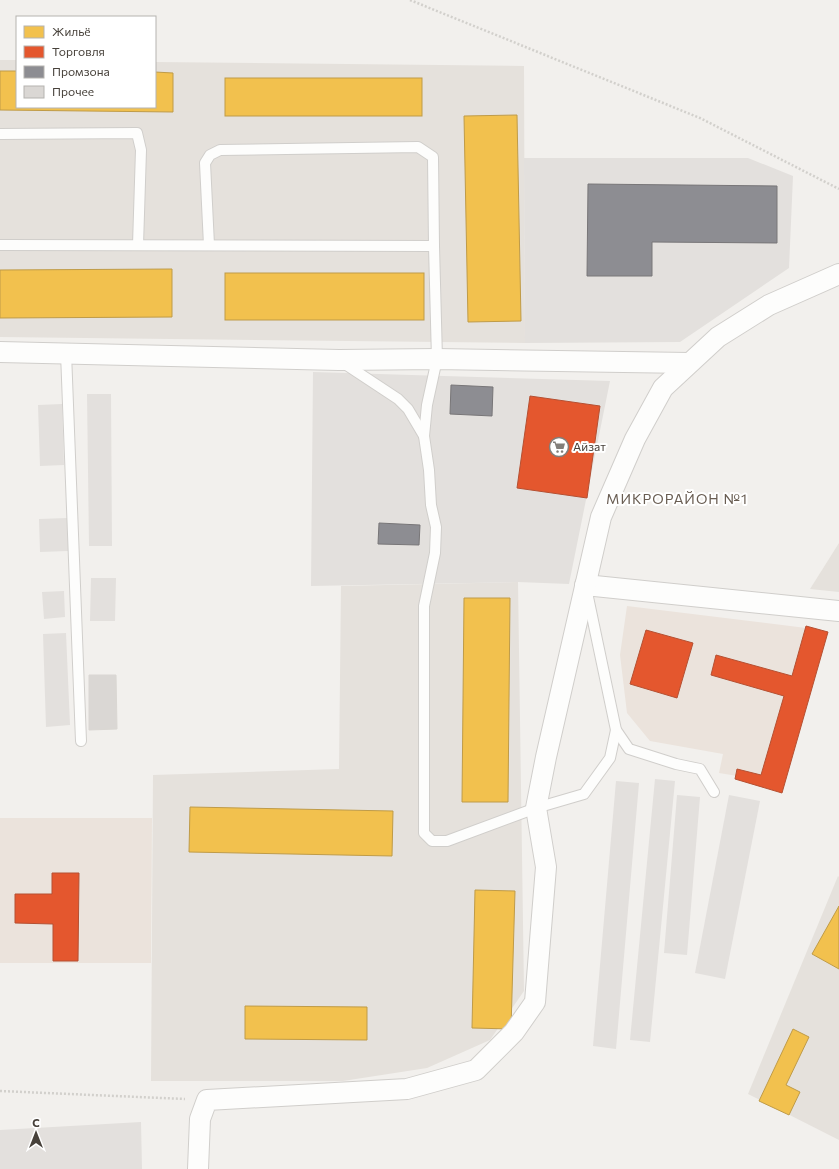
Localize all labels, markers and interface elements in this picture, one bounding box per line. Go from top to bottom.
legend [16,16,156,108]
text: Жильё [52,24,91,38]
text: Торговля [52,44,105,58]
text: Промзона [52,64,110,78]
text: Прочее [52,84,94,98]
supermarket icon: Айзат [548,436,570,458]
place label: Айзат [573,439,606,453]
district label: МИКРОРАЙОН №1 [606,490,748,507]
north arrow [16,1113,56,1153]
text: С [32,1116,40,1129]

